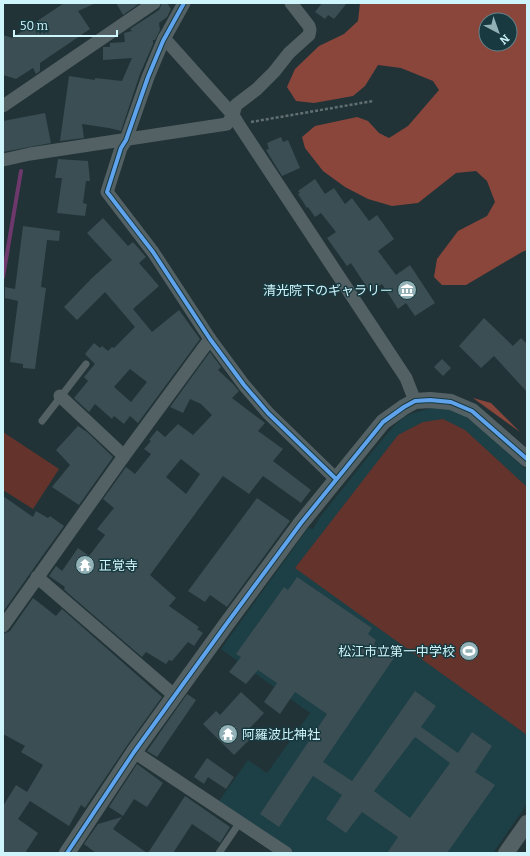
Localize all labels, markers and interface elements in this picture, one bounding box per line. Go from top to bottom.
scale bar [14,12,117,38]
north arrow [478,12,518,52]
text: 50 m [20,19,49,33]
text: N [496,31,512,47]
museum icon: 清光院下のギャラリー [396,279,418,301]
place label: 清光院下のギャラリー [263,283,393,298]
temple icon: 正覚寺 [74,554,96,576]
place label: 正覚寺 [99,558,138,573]
sports icon: 松江市立第一中学校 [458,640,480,662]
place label: 松江市立第一中学校 [338,644,455,659]
temple icon: 阿羅波比神社 [217,723,239,745]
place label: 阿羅波比神社 [242,727,320,742]

